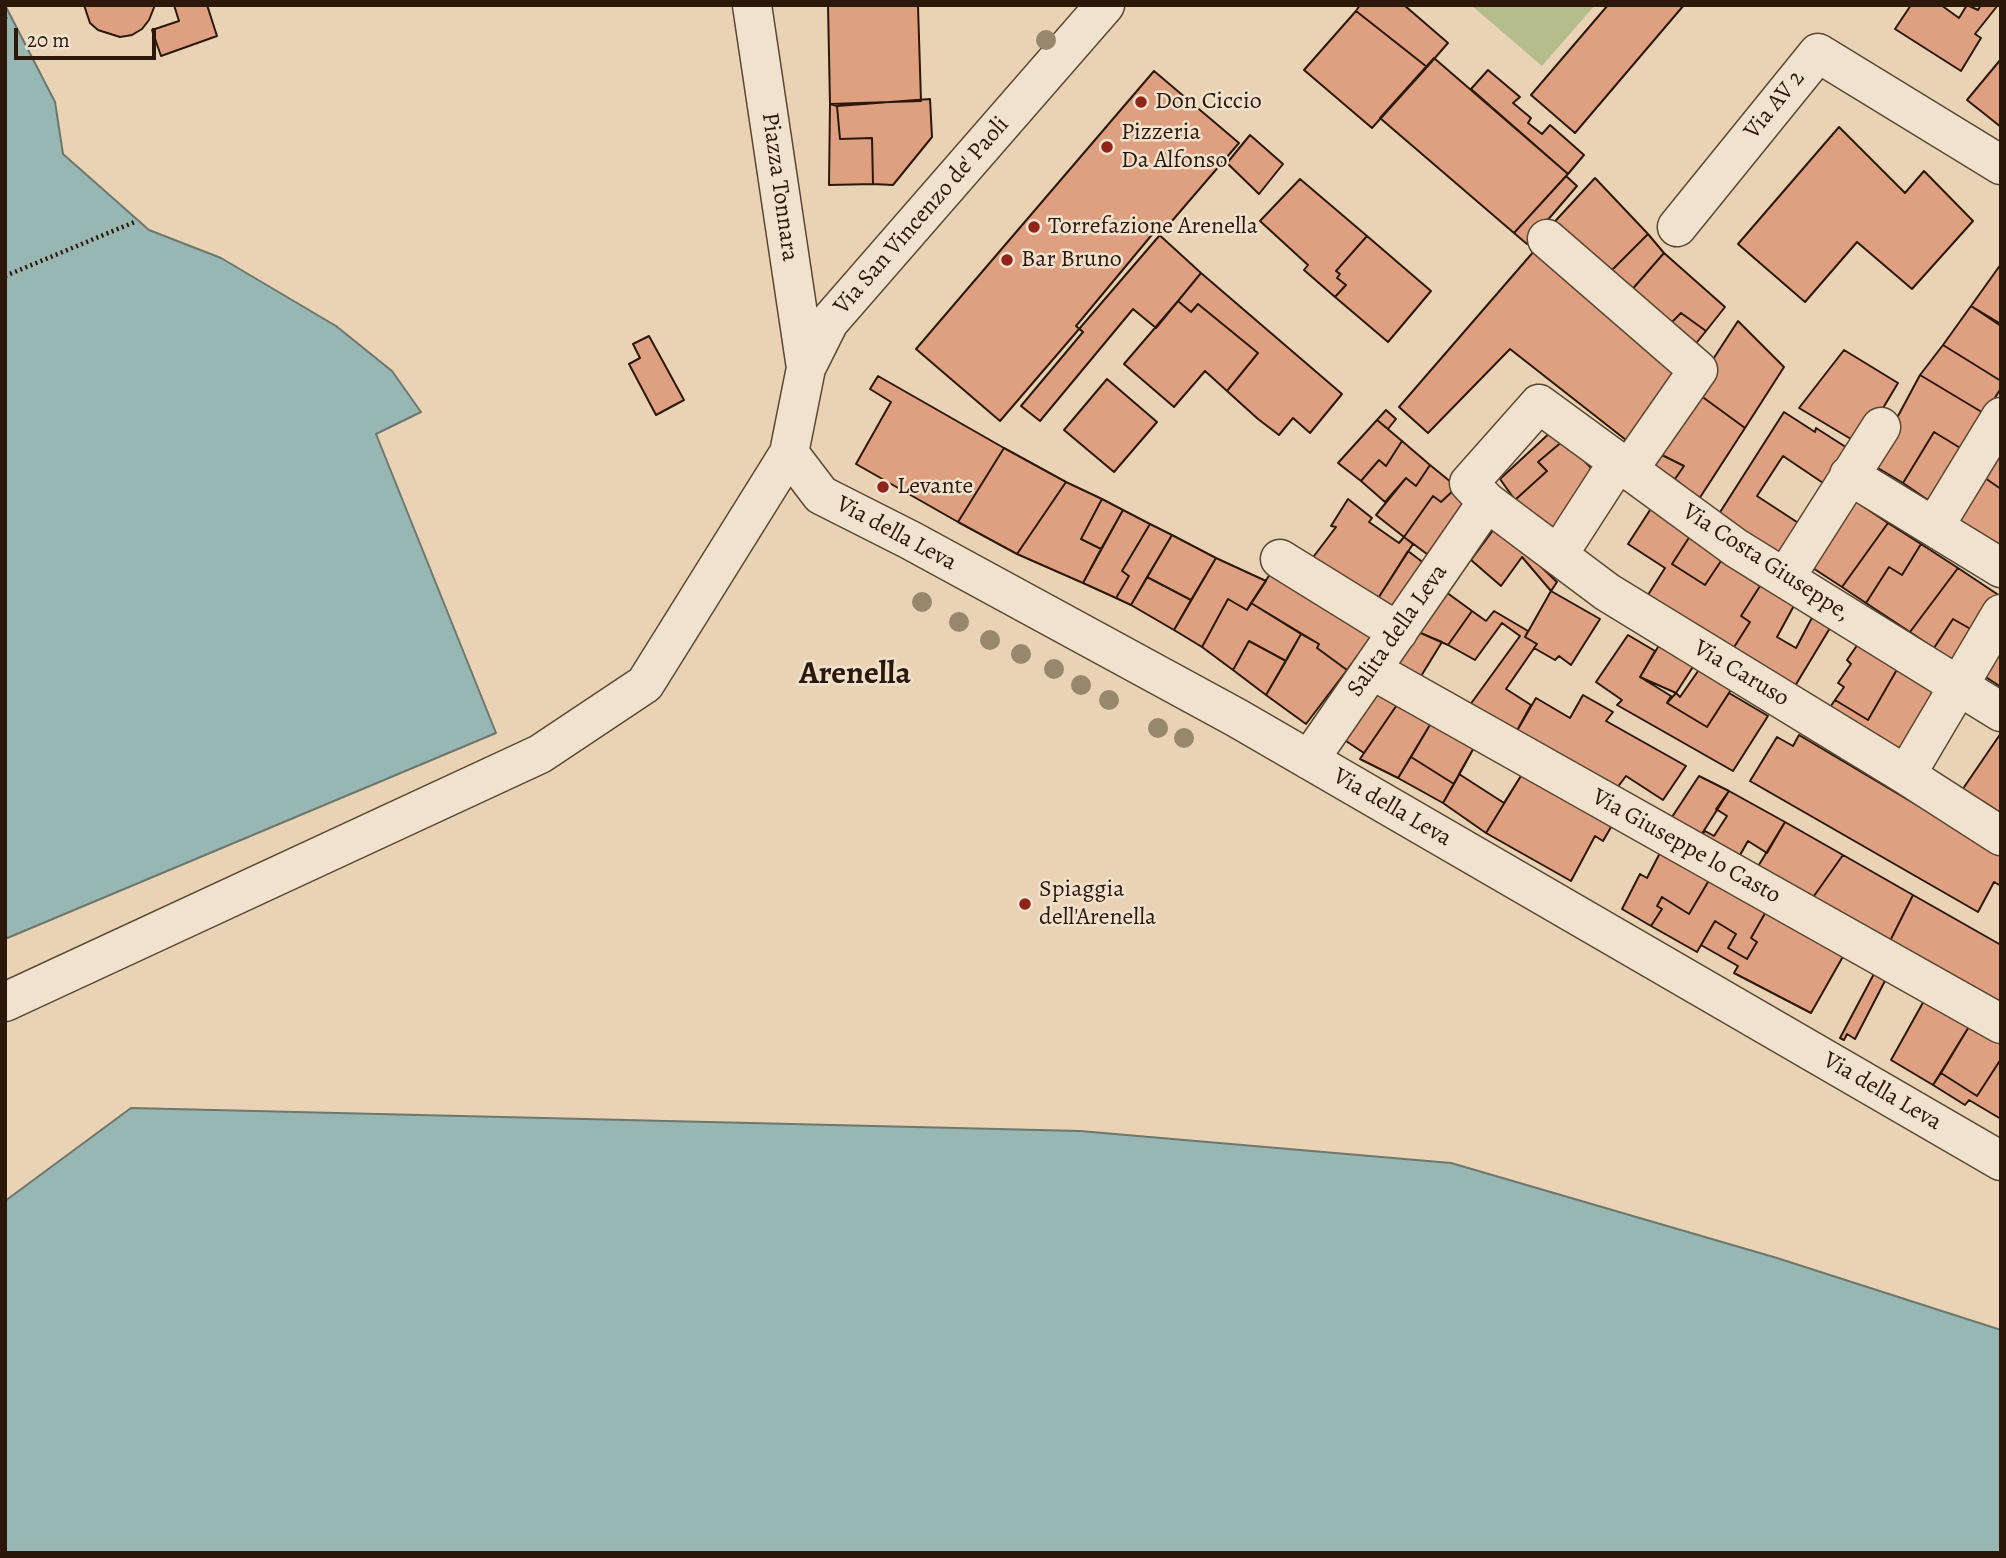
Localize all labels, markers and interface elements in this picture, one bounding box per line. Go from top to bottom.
scale bar [18,14,159,58]
text: 20 m [27,26,70,54]
street label: Via AV 2 [1739,65,1811,145]
place label: Don Ciccio [1155,88,1262,116]
marker: Don Ciccio [1133,94,1149,110]
street label: Piazza Tonnara [754,111,804,263]
street label: Via San Vincenzo de' Paoli [828,111,1016,321]
place label: Pizzeria Da Alfonso [1121,119,1227,175]
marker: Pizzeria Da Alfonso [1099,139,1115,155]
place label: Torrefazione Arenella [1048,213,1258,241]
marker: Torrefazione Arenella [1026,219,1042,235]
place label: Bar Bruno [1021,246,1122,274]
marker: Bar Bruno [999,252,1015,268]
place label: Levante [897,473,973,501]
marker: Levante [875,479,891,495]
street label: Via della Leva [831,490,961,578]
street label: Via Costa Giuseppe, [1677,498,1855,628]
street label: Salita della Leva [1342,559,1454,703]
street label: Via Caruso [1688,634,1794,714]
district label: Arenella [799,656,911,694]
street label: Via della Leva [1328,763,1456,853]
street label: Via Giuseppe lo Casto [1587,783,1785,911]
place label: Spiaggia dell'Arenella [1039,876,1156,932]
marker: Spiaggia dell'Arenella [1017,896,1033,912]
street label: Via della Leva [1818,1047,1946,1137]

